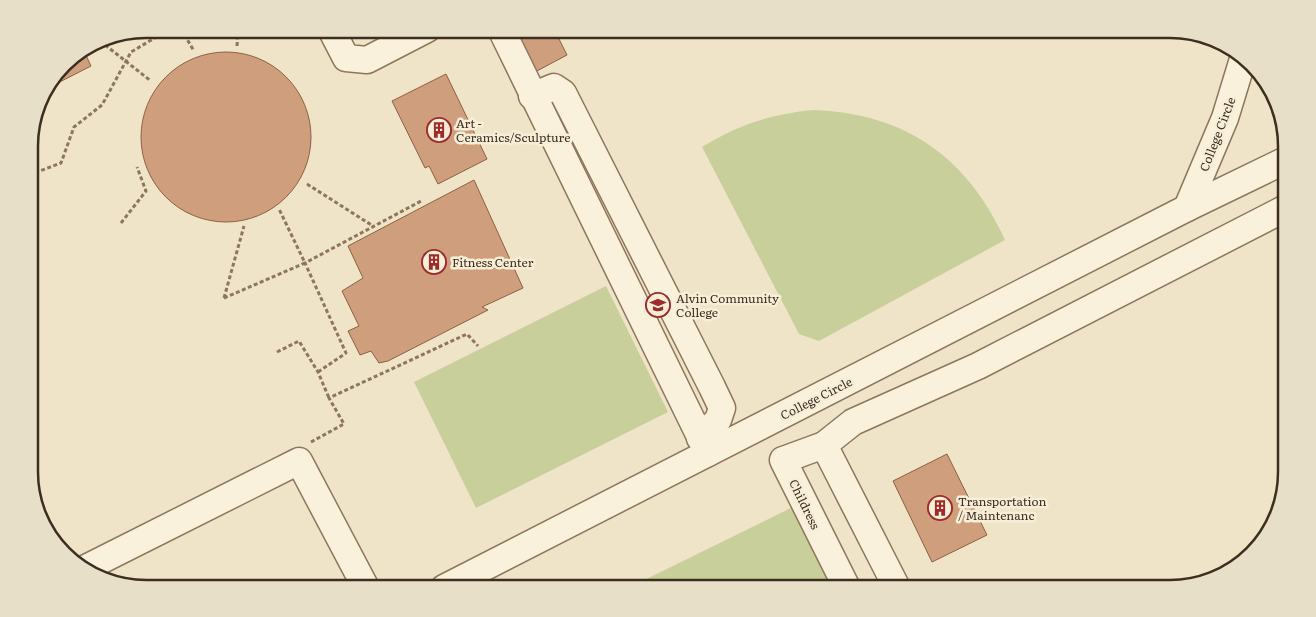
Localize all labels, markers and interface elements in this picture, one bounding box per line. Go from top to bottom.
street label: College Circle [1195,94,1239,174]
place label: Art - Ceramics/Sculpture [456,114,570,146]
building icon: Art - Ceramics/Sculpture [426,117,452,143]
building icon: Fitness Center [421,249,447,275]
place label: Fitness Center [452,253,534,271]
place label: Alvin Community College [676,289,779,321]
school or university icon: Alvin Community College [645,292,671,318]
street label: College Circle [777,372,855,424]
street label: Childress [785,476,825,533]
place label: Transportation / Maintenanc [958,492,1046,524]
building icon: Transportation / Maintenanc [927,495,953,521]

